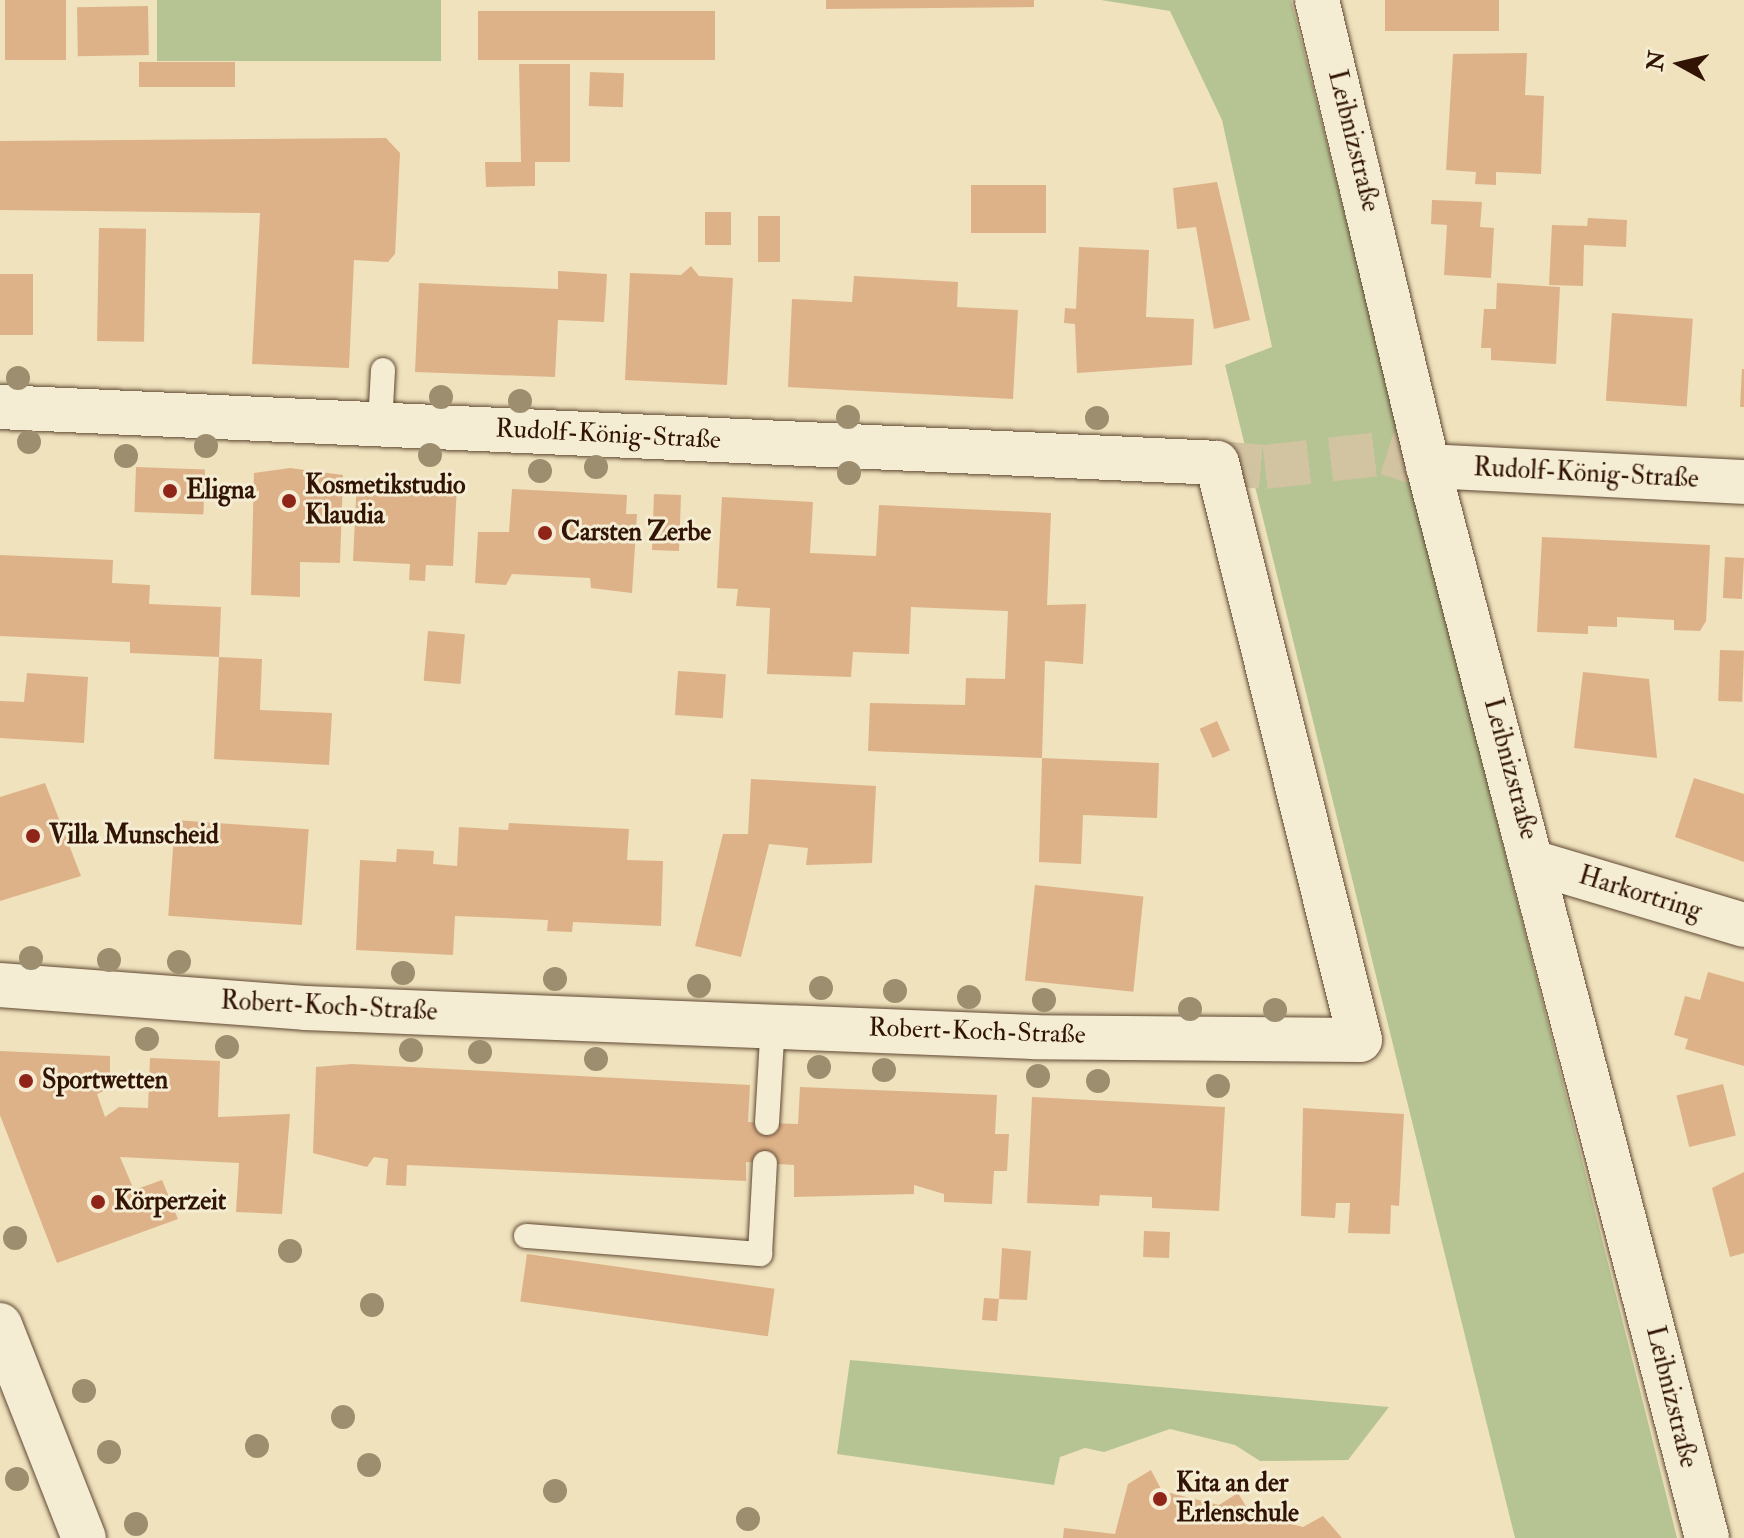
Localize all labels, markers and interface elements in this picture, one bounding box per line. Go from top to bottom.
north arrow [1640,24,1720,104]
text: N [1641,49,1671,72]
street label: Leibnizstraße [1320,67,1386,215]
street label: Rudolf-König-Straße [495,414,721,456]
street label: Rudolf-König-Straße [1473,453,1699,495]
place label: Kosmetikstudio Klaudia [305,470,466,532]
place label: Eligna [186,475,255,507]
marker: Eligna [161,482,179,500]
marker: Kosmetikstudio Klaudia [280,492,298,510]
place label: Carsten Zerbe [561,517,711,549]
marker: Carsten Zerbe [536,524,554,542]
street label: Leibnizstraße [1476,695,1544,843]
place label: Villa Munscheid [49,820,219,852]
marker: Villa Munscheid [24,827,42,845]
street label: Harkortring [1575,861,1705,927]
street label: Robert-Koch-Straße [220,986,438,1028]
street label: Robert-Koch-Straße [868,1013,1086,1051]
place label: Sportwetten [42,1065,168,1097]
marker: Sportwetten [17,1072,35,1090]
place label: Körperzeit [114,1186,226,1218]
marker: Körperzeit [89,1193,107,1211]
street label: Leibnizstraße [1638,1323,1704,1471]
place label: Kita an der Erlenschule [1176,1468,1299,1530]
marker: Kita an der Erlenschule [1151,1490,1169,1508]

